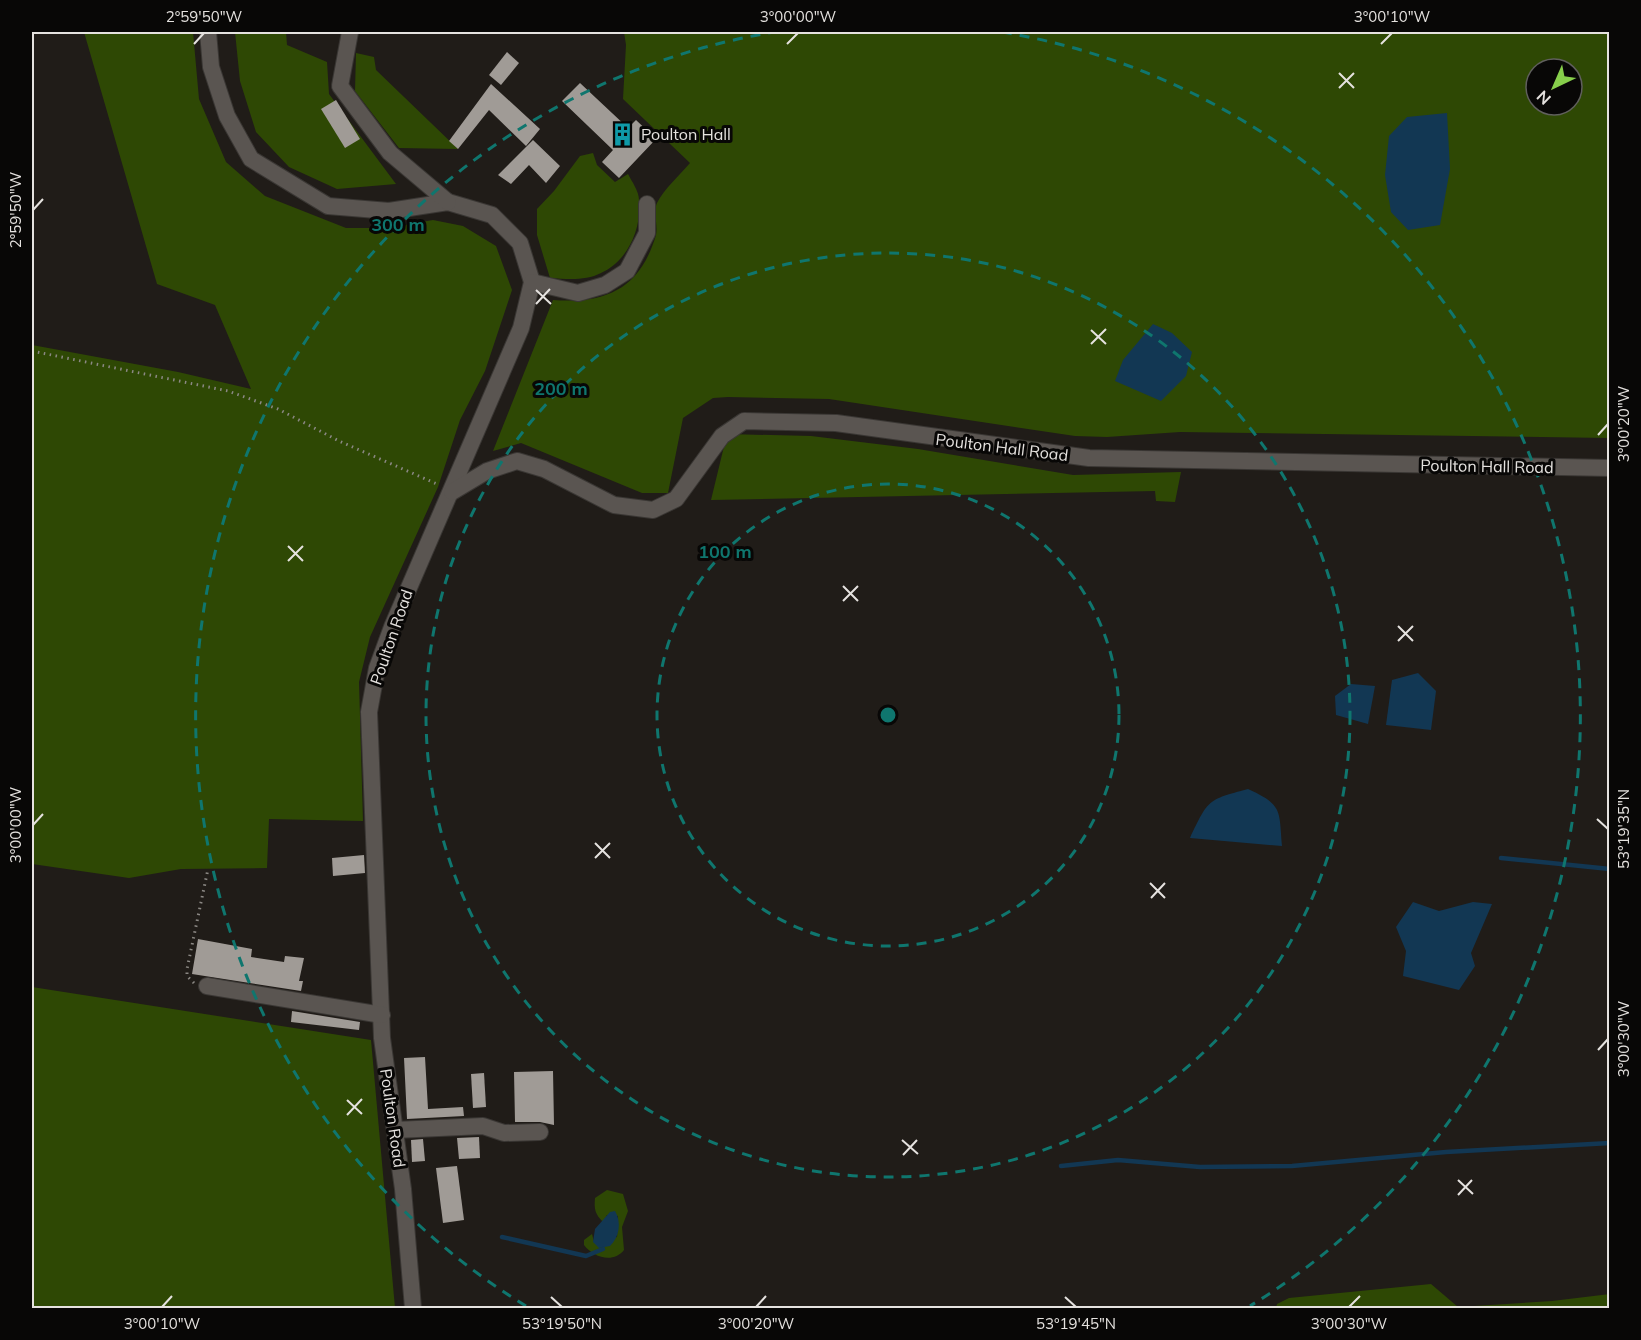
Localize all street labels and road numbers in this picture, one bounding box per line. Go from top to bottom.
street label: Poulton Hall Road [935,429,1069,465]
street label: Poulton Hall Road [1420,455,1554,477]
street label: Poulton Road [365,587,417,687]
street label: Poulton Road [376,1067,410,1169]

